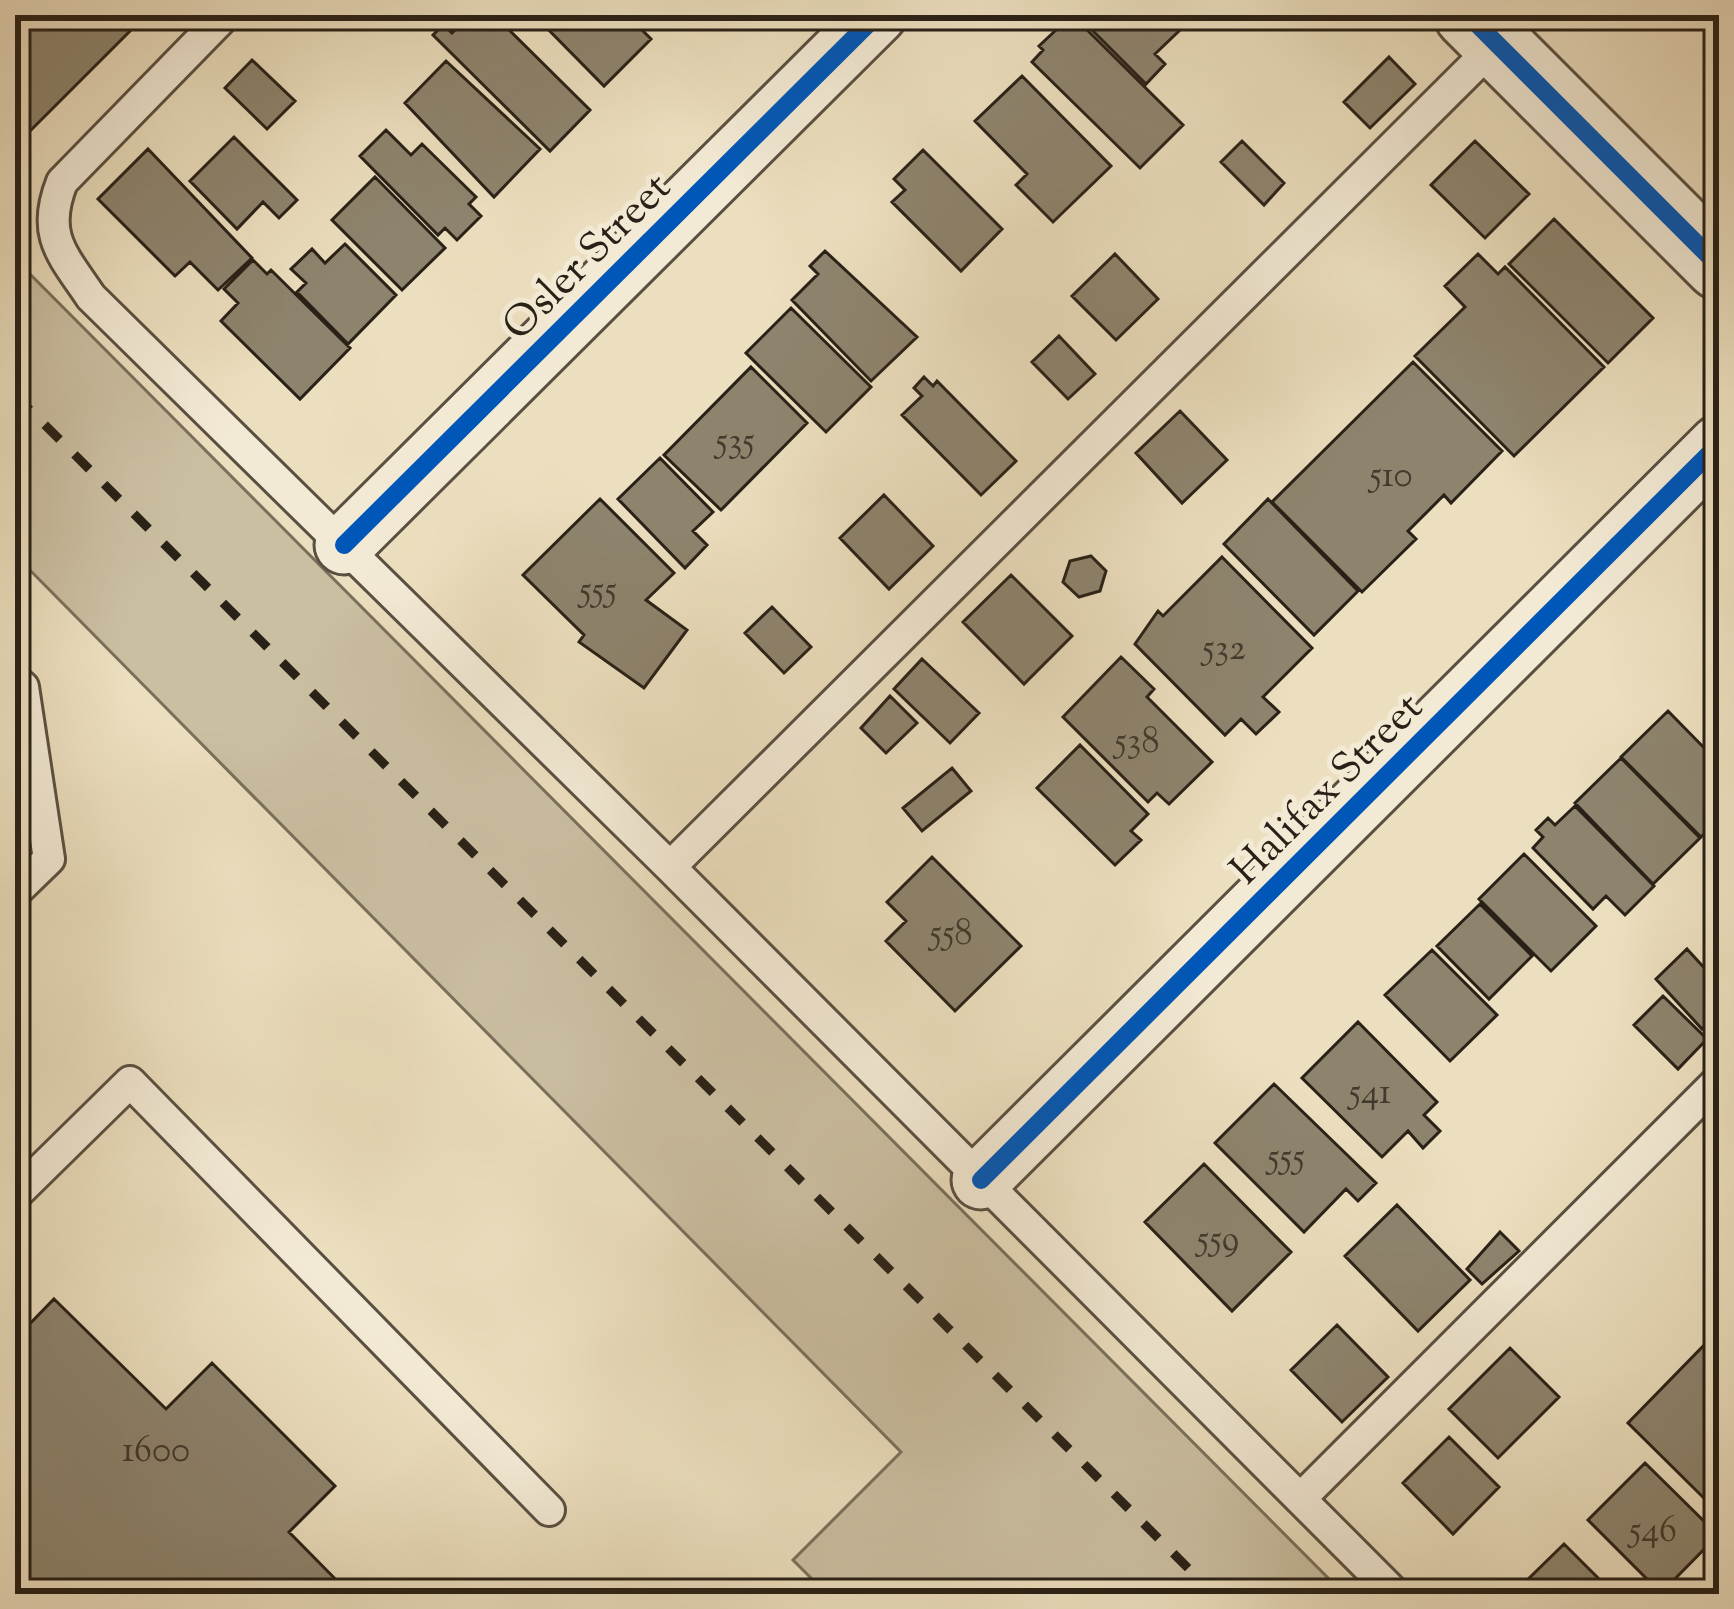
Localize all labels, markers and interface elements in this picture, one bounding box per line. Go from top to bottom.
street label: Osler Street [491,161,686,356]
house number: 535 [713,417,755,469]
house number: 510 [1367,451,1413,503]
house number: 555 [577,566,617,618]
house number: 532 [1200,624,1246,676]
street label: Halifax Street [1219,681,1438,900]
house number: 538 [1113,717,1159,769]
house number: 558 [928,909,972,961]
house number: 541 [1347,1068,1391,1120]
house number: 555 [1265,1133,1305,1185]
house number: 559 [1195,1215,1239,1267]
house number: 1600 [122,1426,190,1478]
house number: 546 [1627,1506,1677,1558]

